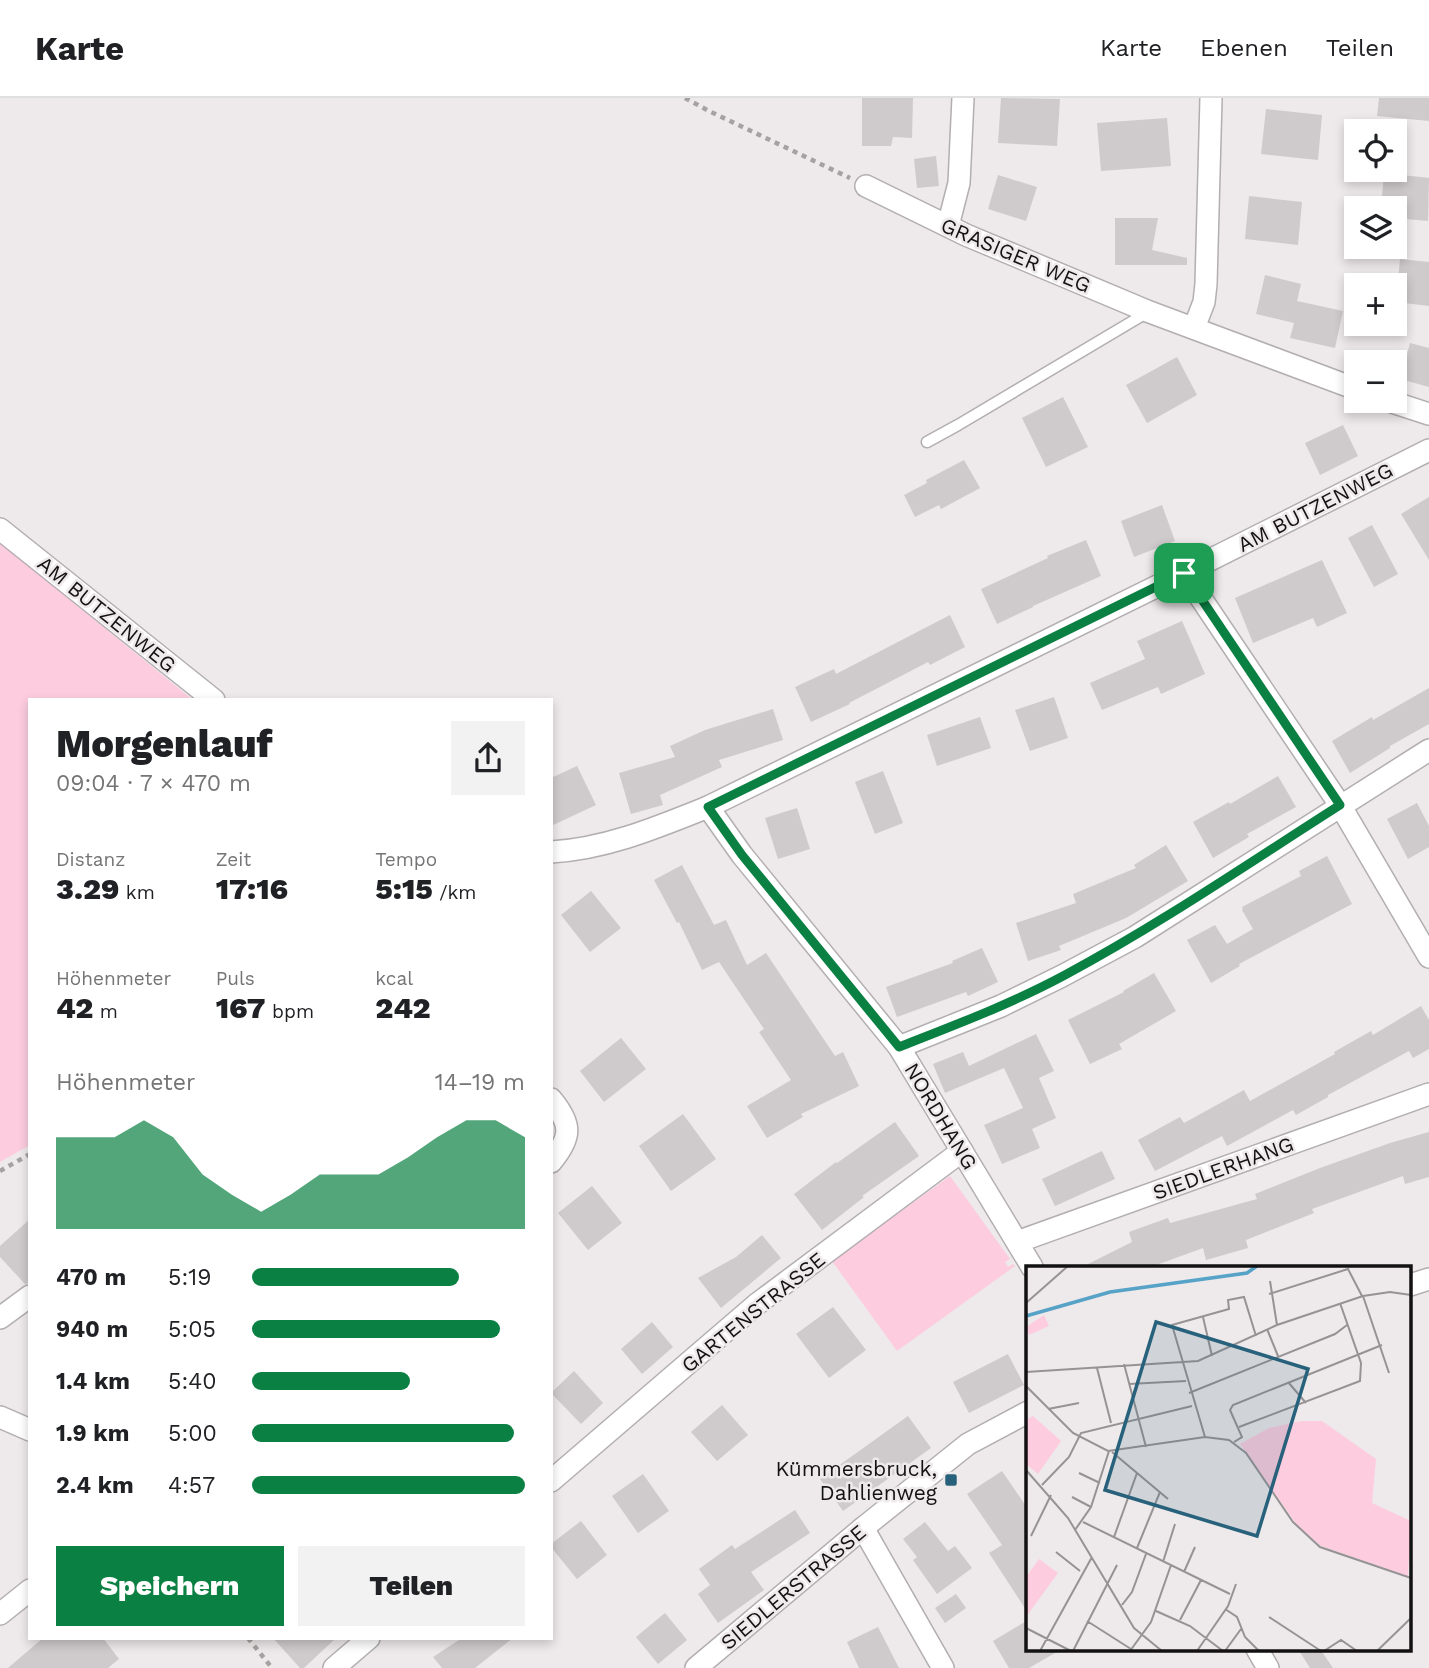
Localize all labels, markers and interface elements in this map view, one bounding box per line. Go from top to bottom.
text: Karte [35,29,124,68]
text: Karte [1100,34,1162,62]
text: Ebenen [1200,34,1288,62]
text: Teilen [1326,34,1394,62]
map controls [1344,119,1407,413]
button: locate [1344,119,1407,182]
button: layers [1344,196,1407,259]
street label: GRASIGER WEG [937,212,1095,298]
button: + [1344,273,1407,336]
button: − [1344,350,1407,413]
street label: AM BUTZENWEG [1233,457,1397,557]
pin [1154,543,1214,603]
street label: AM BUTZENWEG [33,551,181,677]
icon: arrive [1165,554,1203,592]
button: share [451,721,525,795]
text: Morgenlauf [56,722,273,766]
text: 09:04 · 7 × 470 m [56,770,251,797]
text: Distanz [56,848,125,871]
text: Zeit [216,848,251,871]
text: Tempo [375,848,437,871]
text: 3.29 [56,871,119,906]
text: 17:16 [216,871,288,906]
text: 5:15 [375,871,433,906]
text: km [119,881,155,904]
text: /km [433,881,476,904]
text: Höhenmeter [56,967,171,990]
text: Puls [216,967,255,990]
text: kcal [375,967,413,990]
text: 42 [56,990,93,1025]
text: 167 [216,990,266,1025]
text: 242 [375,990,431,1025]
text: m [93,1000,118,1023]
text: bpm [266,1000,314,1023]
street label: NORDHANG [899,1058,983,1174]
text: Höhenmeter [56,1069,195,1096]
text: 14–19 m [435,1069,525,1096]
street label: SIEDLERHANG [1149,1131,1297,1205]
street label: GARTENSTRASSE [676,1246,830,1378]
text: 470 m [56,1264,126,1291]
text: 5:19 [168,1264,211,1291]
inset map [1026,1266,1412,1650]
text: 940 m [56,1316,128,1343]
text: 5:05 [168,1316,216,1343]
text: 1.4 km [56,1368,130,1395]
text: 5:40 [168,1368,217,1395]
text: 1.9 km [56,1420,129,1447]
text: 5:00 [168,1420,217,1447]
place label: Kümmersbruck, Dahlienweg [776,1456,938,1505]
text: 2.4 km [56,1472,134,1499]
text: 4:57 [168,1472,215,1499]
marker: Kümmersbruck, Dahlienweg [943,1472,959,1488]
street label: SIEDLERSTRASSE [715,1519,871,1655]
button: Speichern [56,1546,284,1626]
button: Teilen [298,1546,525,1626]

